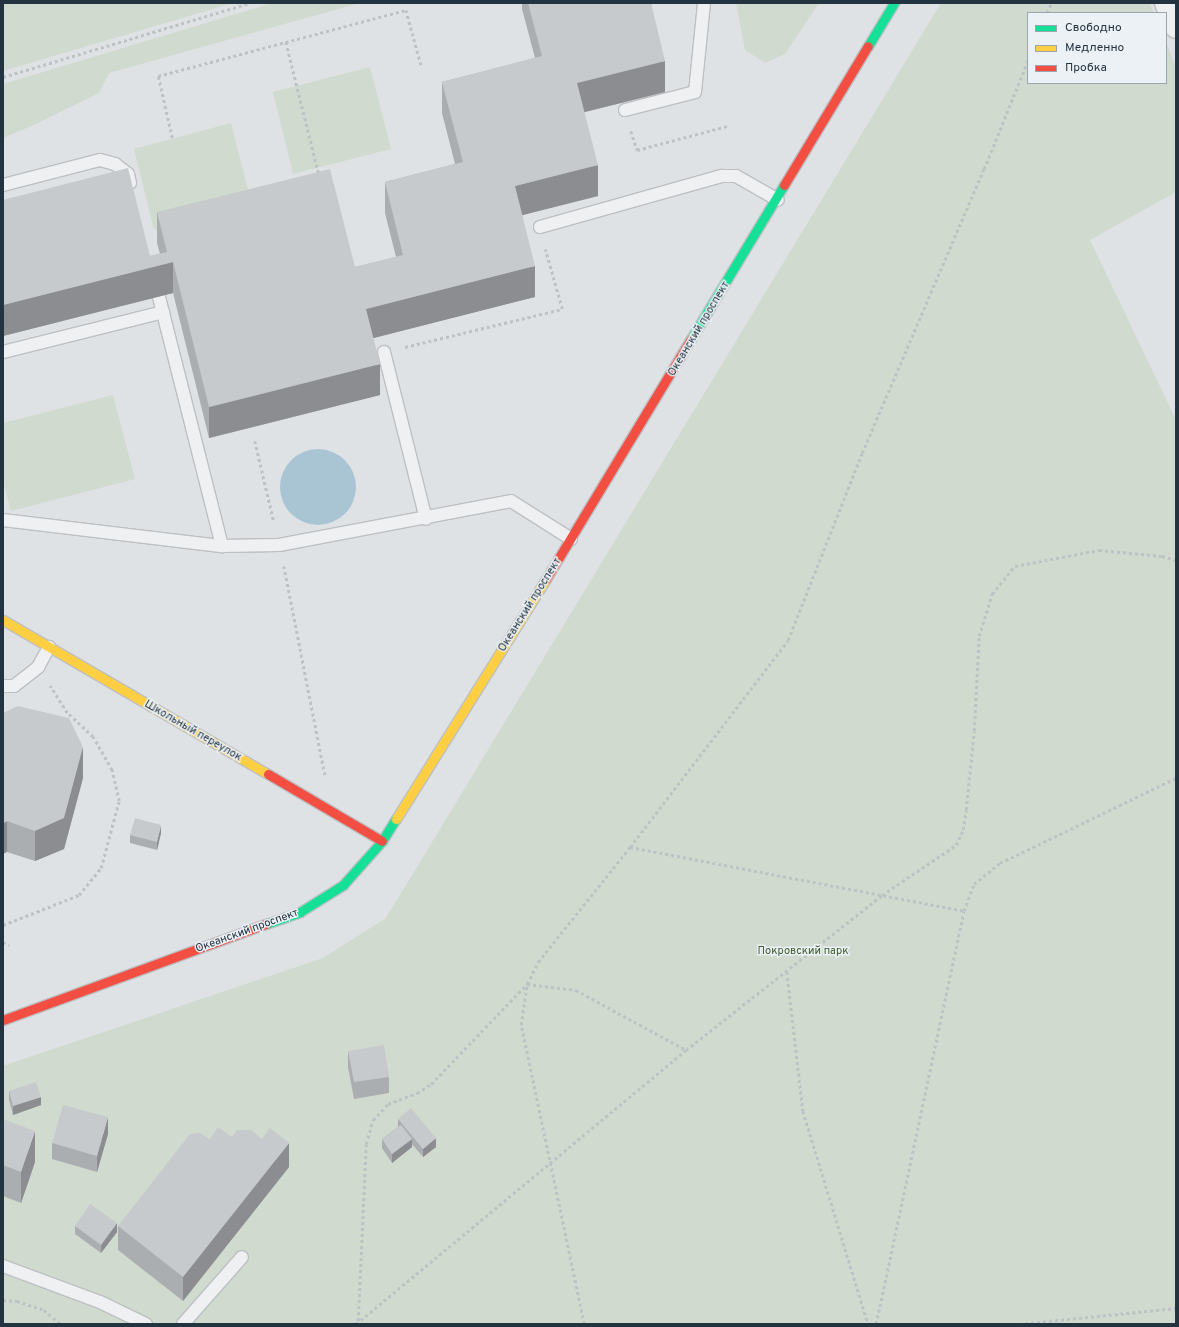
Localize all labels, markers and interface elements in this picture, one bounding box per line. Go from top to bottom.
legend [1027,12,1167,84]
text: Свободно [1065,20,1122,36]
text: Медленно [1065,40,1124,56]
text: Пробка [1065,60,1107,76]
street label: Океанский проспект [665,279,733,379]
street label: Океанский проспект [496,556,564,654]
street label: Школьный переулок [142,698,244,764]
street label: Океанский проспект [194,906,300,956]
park label: Покровский парк [757,944,849,958]

